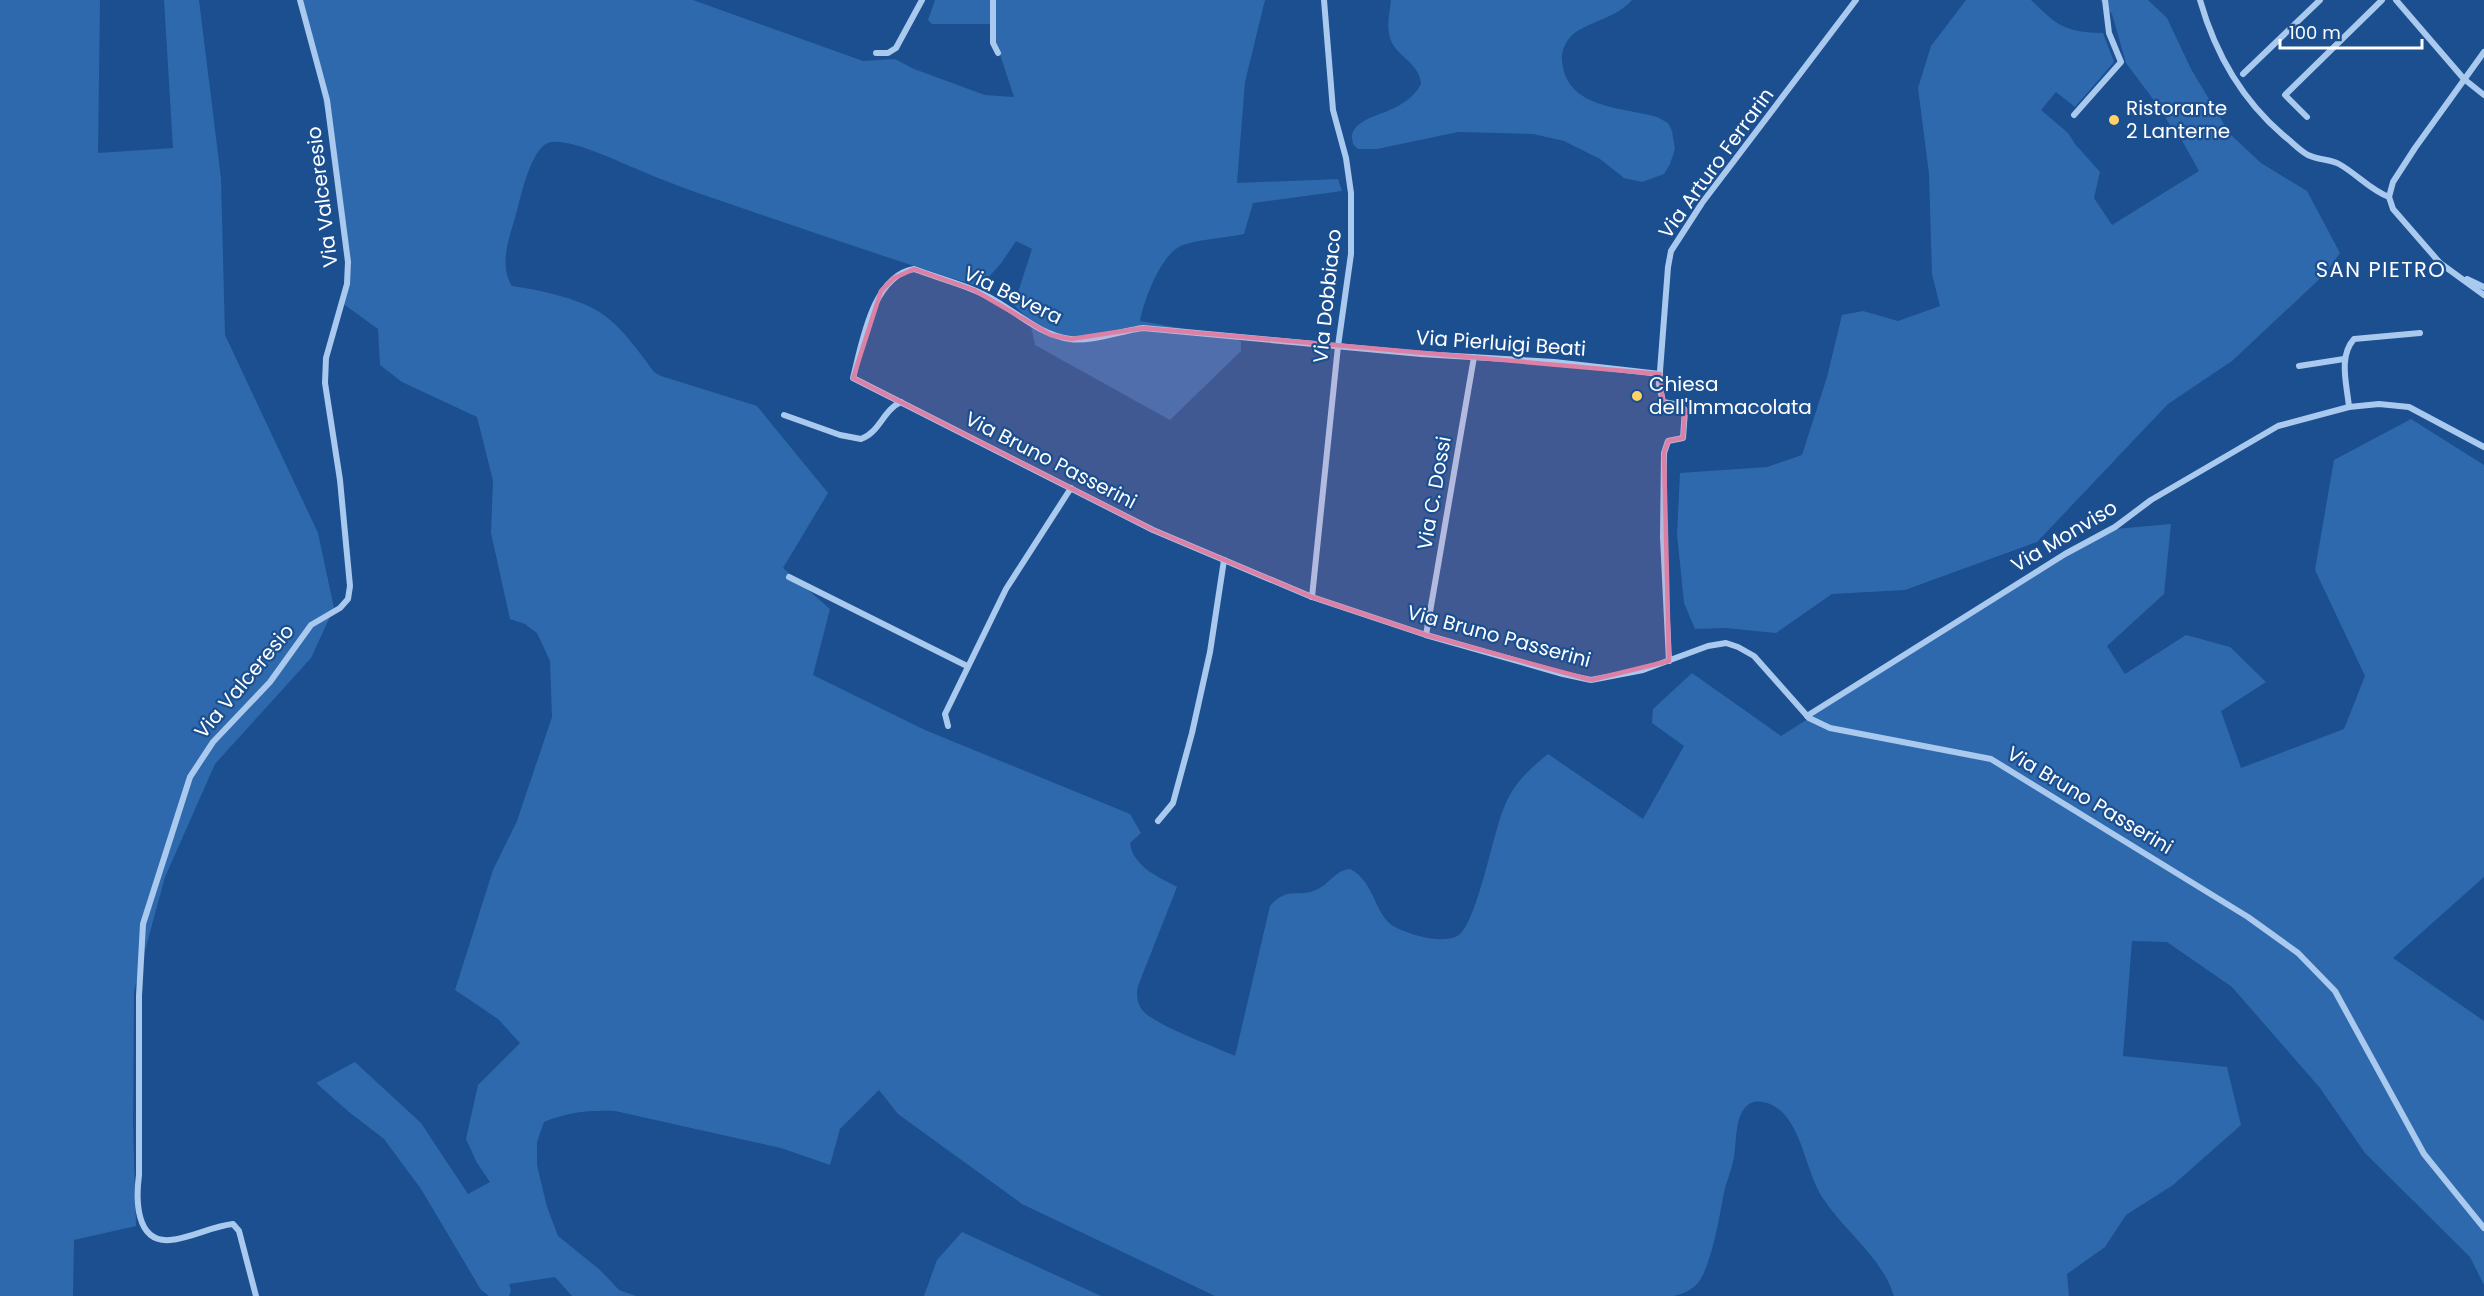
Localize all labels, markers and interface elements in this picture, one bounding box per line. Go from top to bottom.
scale bar [2280,12,2422,50]
text: 100 m [2289,20,2341,45]
street label: Via Arturo Ferrarin [1652,82,1780,244]
place label: Ristorante 2 Lanterne [2126,94,2230,145]
marker: Ristorante 2 Lanterne [2107,113,2121,127]
street label: Via Valceresio [299,125,345,269]
street label: Via Dobbiaco [1306,228,1348,364]
district label: SAN PIETRO [2316,255,2446,284]
street label: Via Bevera [959,259,1067,331]
street label: Via Pierluigi Beati [1415,323,1587,363]
place label: Chiesa dell'Immacolata [1649,370,1812,421]
marker: Chiesa dell'Immacolata [1630,389,1644,403]
street label: Via Bruno Passerini [960,405,1142,515]
street label: Via C. Dossi [1410,434,1458,552]
street label: Via Monviso [2006,493,2122,579]
street label: Via Bruno Passerini [1404,598,1594,674]
street label: Via Valceresio [188,618,300,744]
street label: Via Bruno Passerini [2002,739,2178,861]

